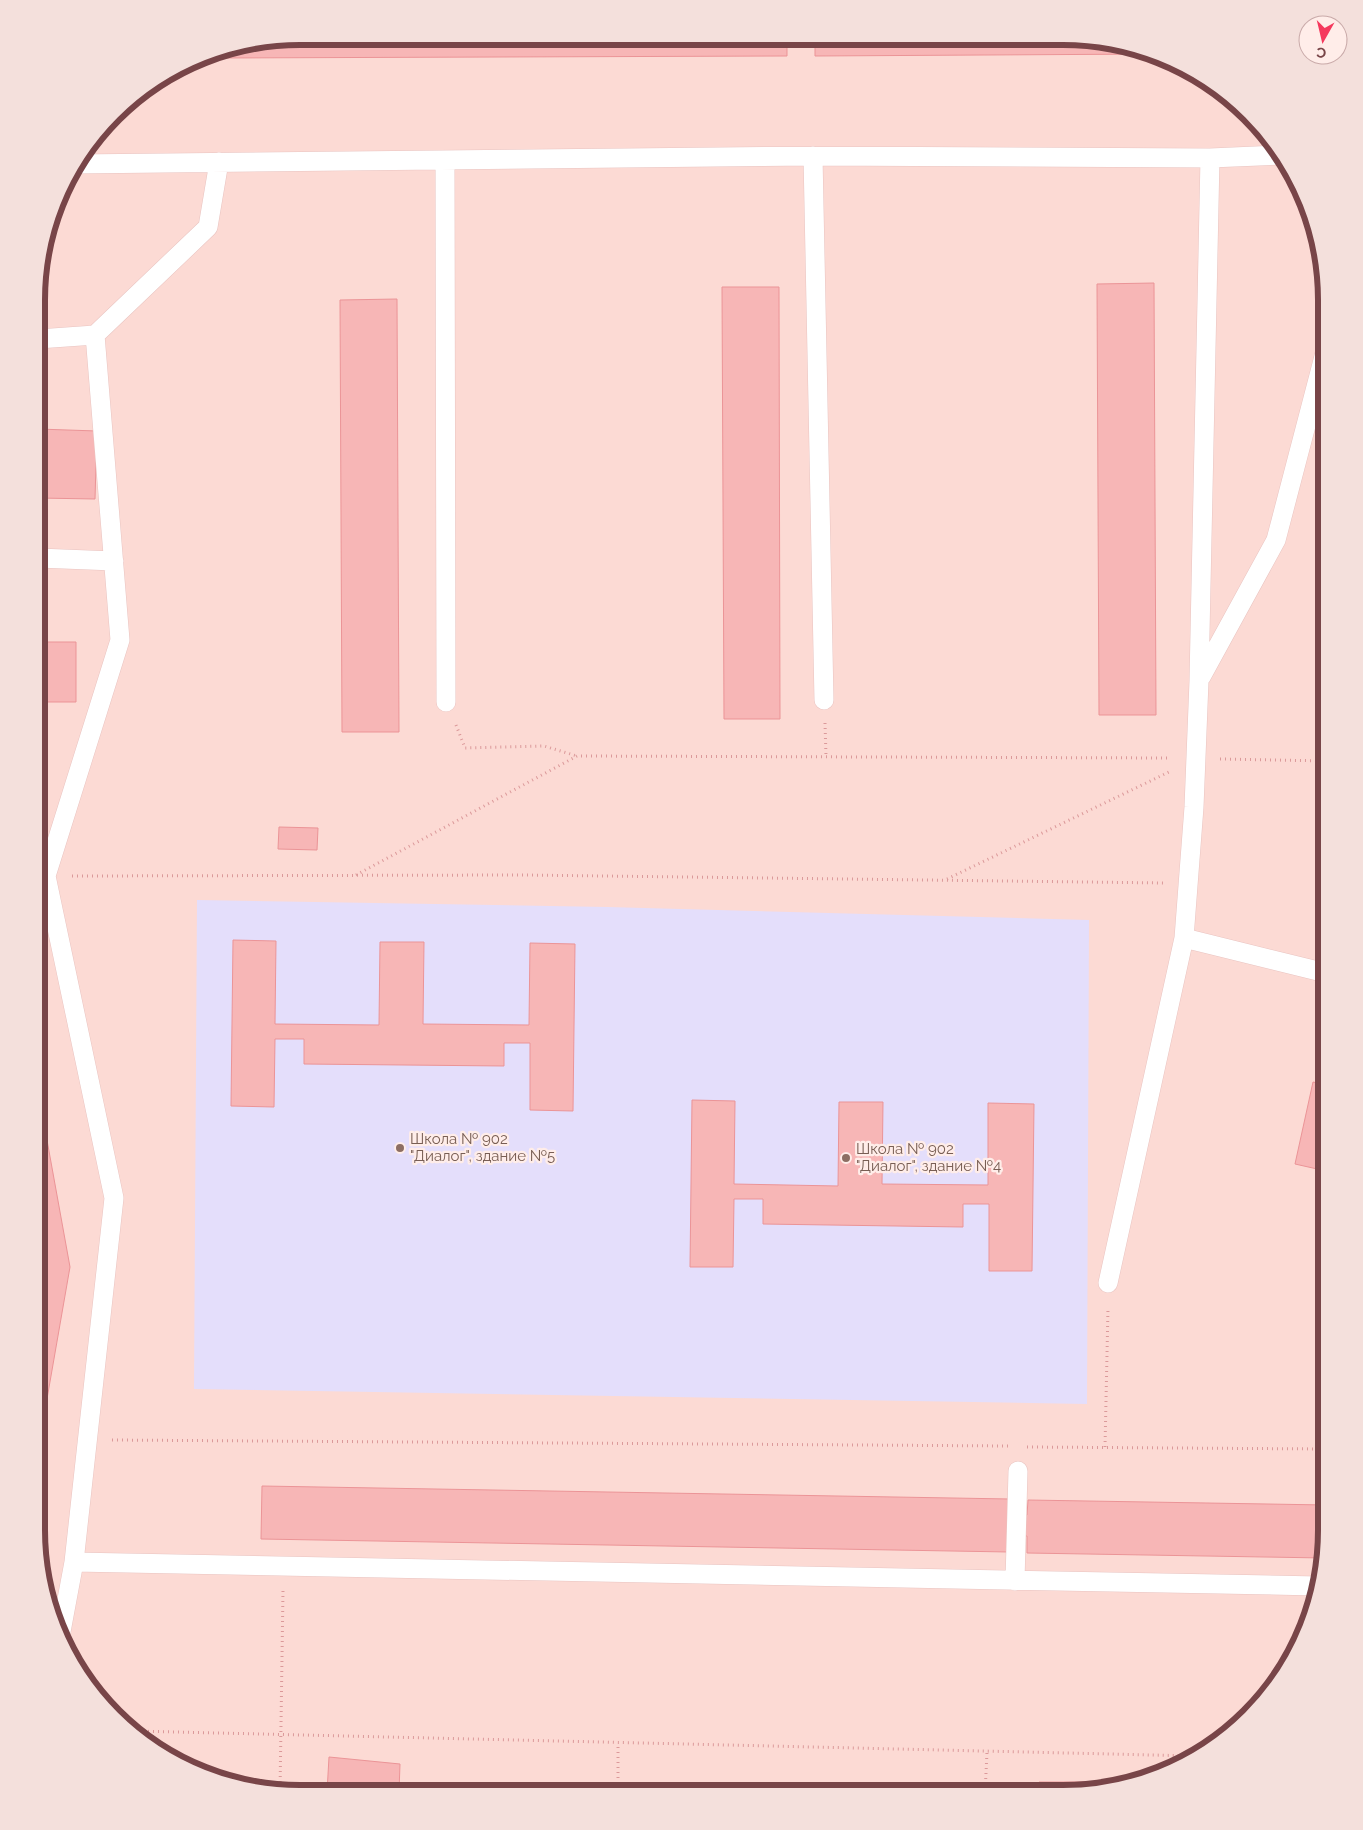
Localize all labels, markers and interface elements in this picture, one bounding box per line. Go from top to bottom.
north arrow [1298,15,1348,65]
text: С [1315,44,1327,61]
place label: Школа № 902 "Диалог", здание №5 [410,1130,555,1165]
place label: Школа № 902 "Диалог", здание №4 [856,1140,1001,1175]
marker: Школа № 902 "Диалог", здание №5 [394,1142,406,1154]
marker: Школа № 902 "Диалог", здание №4 [840,1152,852,1164]

